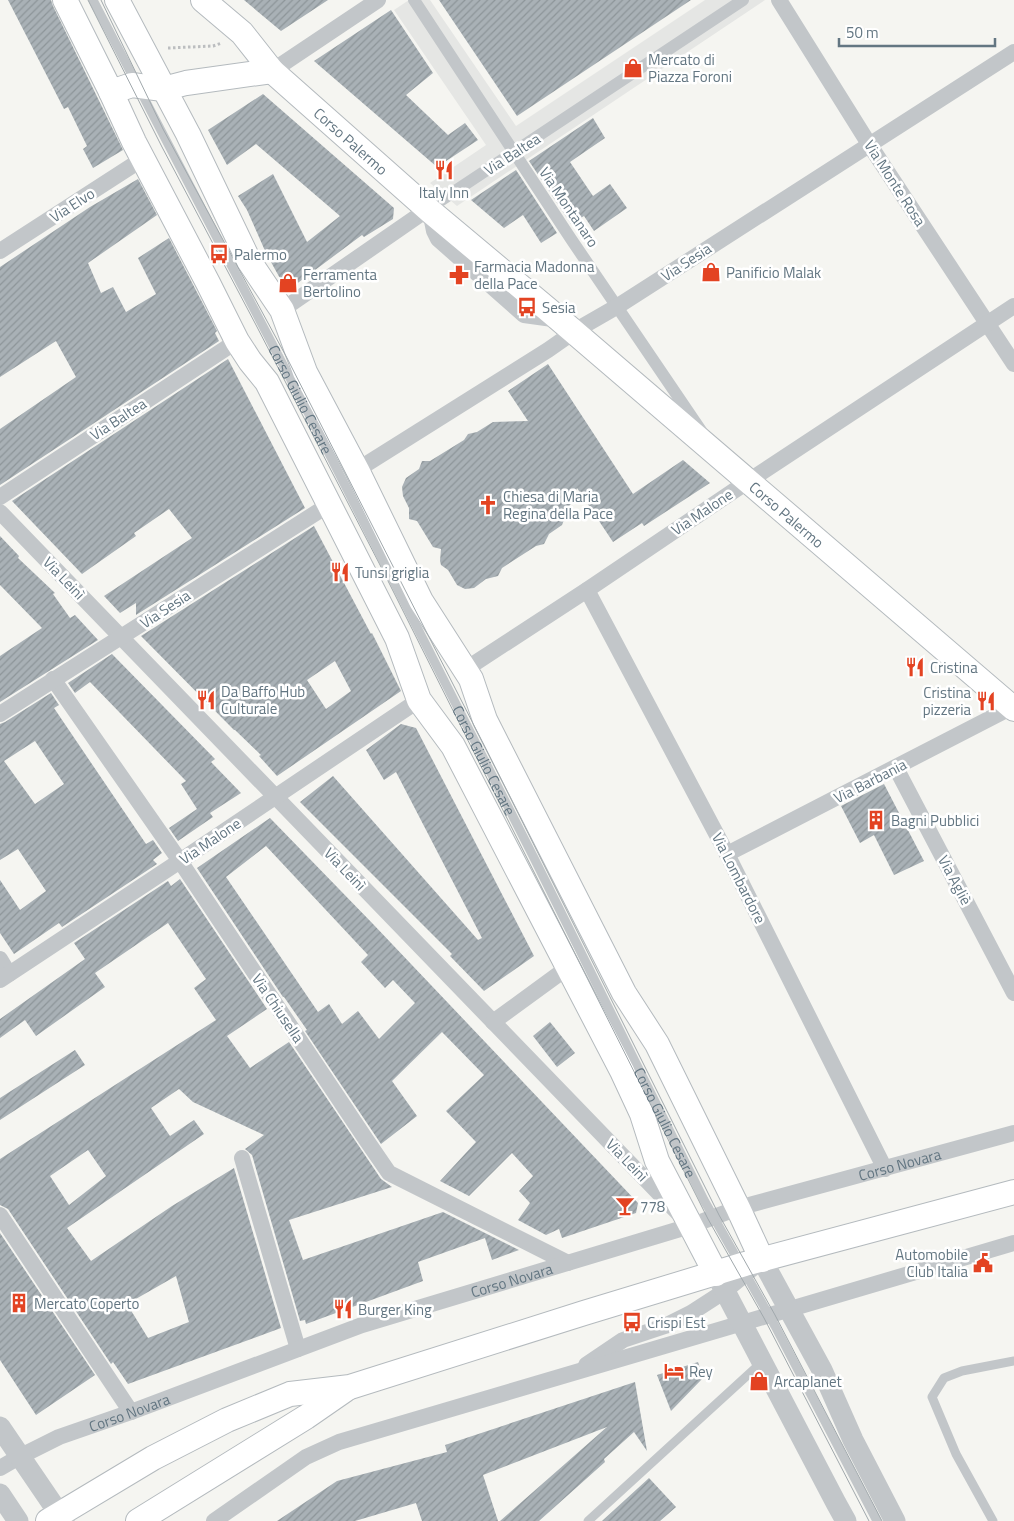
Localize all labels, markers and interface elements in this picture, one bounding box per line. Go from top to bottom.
scale bar [839,15,995,47]
text: 50 m [846,21,879,44]
place label: Mercato di Piazza Foroni [648,48,732,88]
shop icon: Mercato di Piazza Foroni [622,57,644,79]
street label: Corso Palermo [309,102,393,180]
street label: Via Baltea [479,127,545,181]
street label: Via Monte Rosa [858,135,932,231]
restaurant icon: Italy Inn [433,159,455,181]
street label: Via Montanaro [534,162,604,252]
place label: Italy Inn [419,181,469,204]
street label: Via Elvo [45,182,99,228]
street label: Via Sesia [656,237,716,287]
bus stop icon: Palermo [208,243,230,265]
place label: Palermo [234,243,287,266]
place label: Farmacia Madonna della Pace [474,255,595,295]
shop icon: Panificio Malak [700,261,722,283]
place label: Panificio Malak [726,261,821,284]
place label: Ferramenta Bertolino [303,263,377,303]
pharmacy icon: Farmacia Madonna della Pace [448,264,470,286]
shop icon: Ferramenta Bertolino [277,272,299,294]
bus stop icon: Sesia [516,296,538,318]
place label: Sesia [542,296,576,319]
street label: Corso Giulio Cesare [263,340,339,458]
street label: Via Baltea [85,392,151,446]
street label: Corso Palermo [744,476,830,553]
street label: Via Malone [667,483,737,541]
place label: Chiesa di Maria Regina della Pace [503,485,613,525]
church icon: Chiesa di Maria Regina della Pace [477,494,499,516]
street label: Via Leinì [38,551,90,605]
restaurant icon: Tunsi griglia [329,561,351,583]
place label: Tunsi griglia [355,561,430,584]
street label: Via Sesia [135,584,195,634]
restaurant icon: Cristina [904,656,926,678]
place label: Cristina [930,656,978,679]
place label: Da Baffo Hub Culturale [221,680,305,720]
place label: Cristina pizzeria [923,681,971,721]
restaurant icon: Da Baffo Hub Culturale [195,689,217,711]
restaurant icon: Cristina pizzeria [975,690,997,712]
street label: Corso Giulio Cesare [447,701,522,819]
street label: Via Barbania [830,753,911,809]
building icon: Bagni Pubblici [865,809,887,831]
place label: Bagni Pubblici [891,809,979,832]
street label: Via Malone [175,812,245,870]
street label: Via Lombardore [706,829,772,927]
street label: Via Leinì [319,842,371,896]
street label: Via Agliè [932,851,978,909]
street label: Via Chiusella [246,969,310,1048]
street label: Corso Giulio Cesare [628,1063,703,1182]
street label: Via Leinì [601,1133,653,1187]
street label: Corso Novara [856,1142,944,1186]
bar icon: 778 [614,1195,636,1217]
place label: 778 [640,1195,665,1218]
place label: Automobile Club Italia [895,1243,968,1283]
public building icon: Automobile Club Italia [972,1252,994,1274]
street label: Corso Novara [468,1256,556,1303]
building icon: Mercato Coperto [8,1292,30,1314]
place label: Mercato Coperto [34,1292,140,1315]
restaurant icon: Burger King [332,1298,354,1320]
place label: Burger King [358,1298,432,1321]
bus stop icon: Crispi Est [621,1311,643,1333]
place label: Crispi Est [647,1311,706,1334]
hotel icon: Rey [663,1360,685,1382]
place label: Rey [689,1360,713,1383]
shop icon: Arcaplanet [748,1370,770,1392]
place label: Arcaplanet [774,1370,843,1393]
street label: Corso Novara [85,1387,173,1437]

